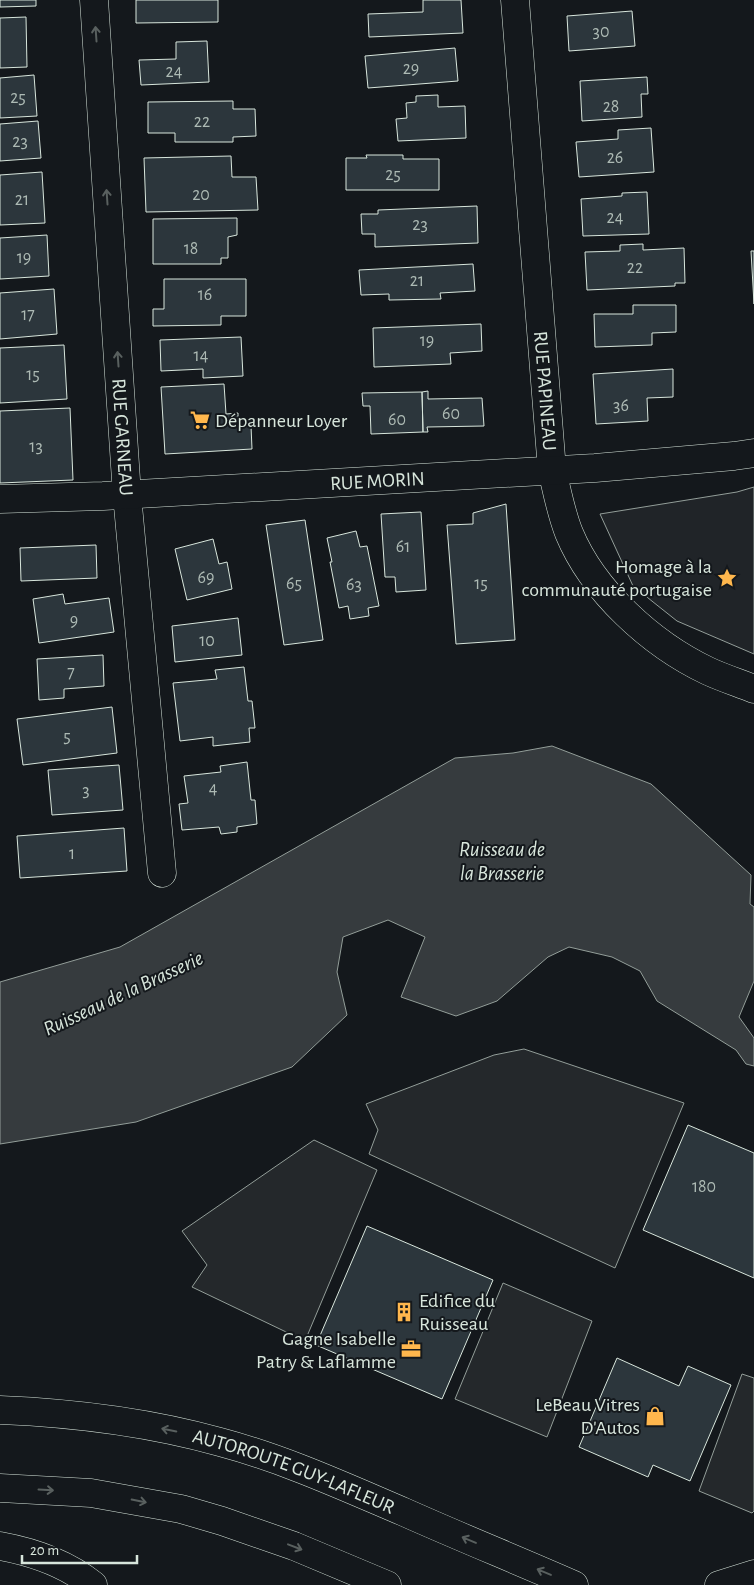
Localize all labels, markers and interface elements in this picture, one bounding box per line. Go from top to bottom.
house number: 30 [593,23,609,41]
one-way arrow [91,27,101,43]
house number: 29 [403,60,419,78]
house number: 24 [166,63,183,81]
house number: 25 [10,89,26,107]
house number: 28 [603,98,619,116]
house number: 22 [194,113,210,131]
house number: 23 [12,133,28,151]
house number: 26 [607,149,623,167]
house number: 25 [385,166,401,184]
house number: 20 [192,186,210,204]
one-way arrow [103,189,112,205]
house number: 21 [15,191,29,209]
house number: 24 [607,209,624,227]
house number: 23 [412,216,428,234]
house number: 18 [184,240,198,258]
house number: 19 [17,249,31,267]
house number: 22 [627,259,643,277]
house number: 21 [410,272,424,290]
house number: 16 [198,286,212,304]
house number: 17 [21,306,35,324]
street label: RUE PAPINEAU [530,330,559,451]
house number: 19 [420,332,434,350]
house number: 14 [194,347,209,365]
one-way arrow [114,351,123,367]
house number: 15 [26,366,40,384]
street label: RUE GARNEAU [108,378,136,497]
house number: 36 [613,397,629,415]
house number: 60 [442,405,460,423]
supermarket icon: Dépanneur Loyer [189,409,211,431]
place label: Dépanneur Loyer [215,411,348,431]
house number: 60 [388,411,406,429]
house number: 13 [29,438,43,456]
street label: RUE MORIN [330,469,425,494]
house number: 61 [396,538,410,556]
place label: Homage à la communauté portugaise [521,557,712,600]
place icon: Homage à la communauté portugaise [716,567,738,589]
house number: 69 [198,569,214,587]
house number: 65 [286,575,302,593]
house number: 15 [474,575,488,593]
house number: 63 [346,576,362,594]
house number: 9 [70,612,78,630]
house number: 10 [199,632,215,650]
house number: 7 [67,664,75,682]
house number: 5 [63,728,71,746]
house number: 4 [209,780,218,798]
house number: 3 [82,782,90,800]
water label: Ruisseau de la Brasserie [459,839,545,884]
house number: 1 [69,845,75,863]
water label: Ruisseau de la Brasserie [40,947,206,1040]
house number: 180 [692,1178,716,1196]
place label: Edifice du Ruisseau [419,1291,495,1334]
building icon: Edifice du Ruisseau [393,1301,415,1323]
place label: Gagne Isabelle Patry & Laflamme [256,1329,396,1372]
office icon: Gagne Isabelle Patry & Laflamme [400,1338,422,1360]
place label: LeBeau Vitres D'Autos [535,1395,640,1438]
shop icon: LeBeau Vitres D'Autos [644,1405,666,1427]
one-way arrow [161,1425,177,1434]
street label: AUTOROUTE GUY-LAFLEUR [190,1426,398,1518]
one-way arrow [37,1485,53,1494]
one-way arrow [131,1496,147,1506]
scale bar [22,1532,138,1564]
one-way arrow [462,1534,477,1544]
one-way arrow [287,1542,302,1552]
text: 20 m [30,1543,59,1558]
one-way arrow [537,1566,552,1576]

